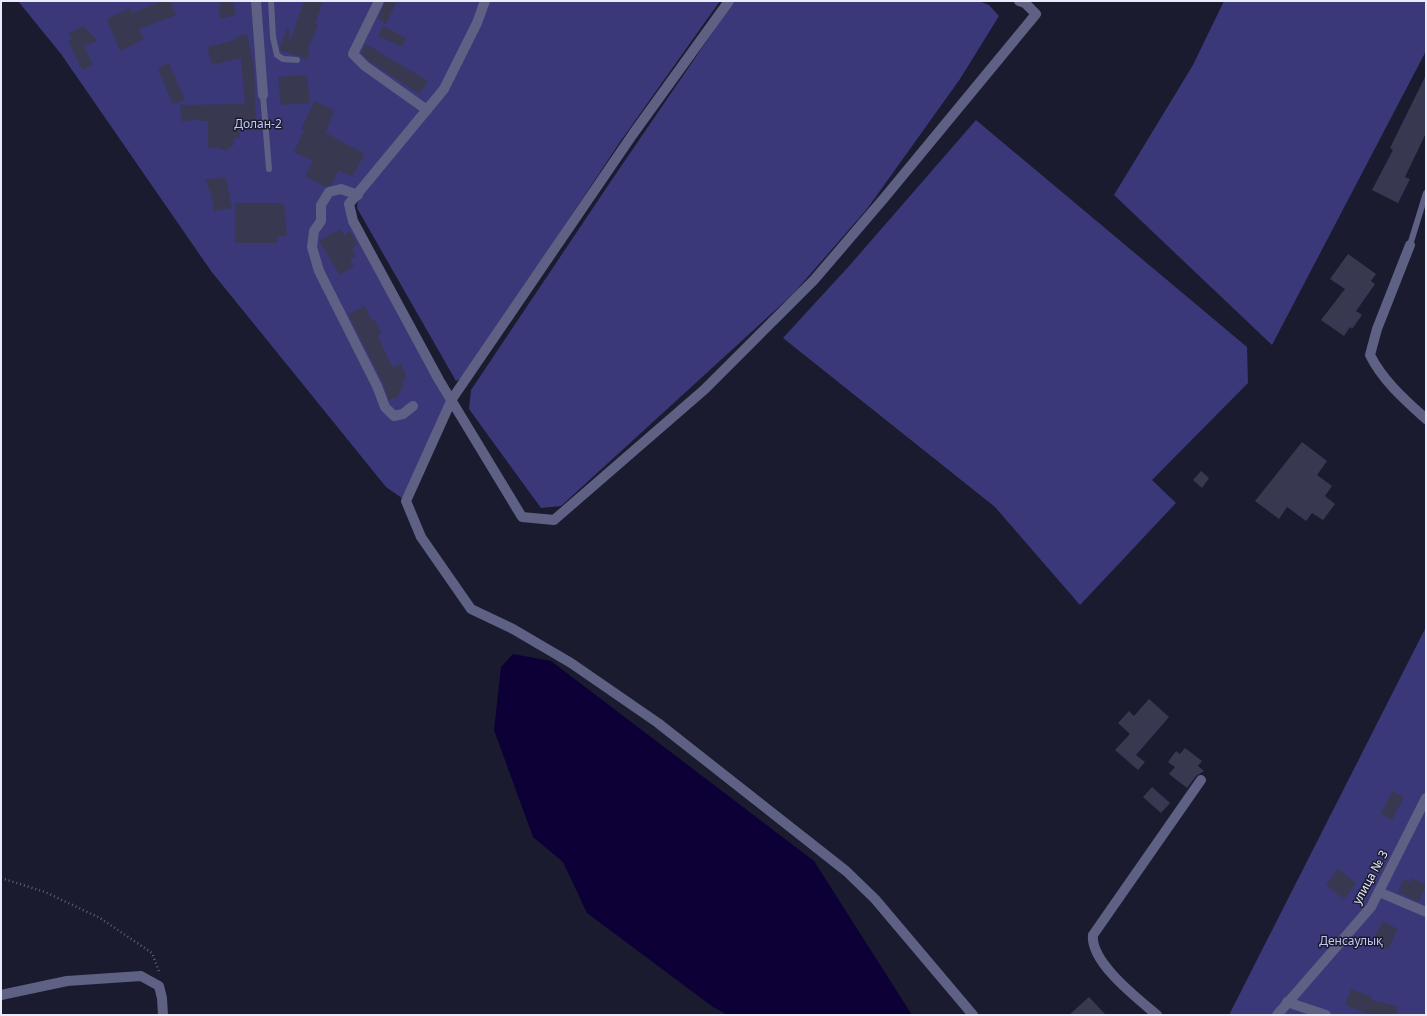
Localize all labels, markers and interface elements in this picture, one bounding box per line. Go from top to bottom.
park label: Долан-2 [234,115,282,132]
street label: улица № 3 [1348,847,1392,907]
park label: Денсаулық [1319,932,1383,949]

